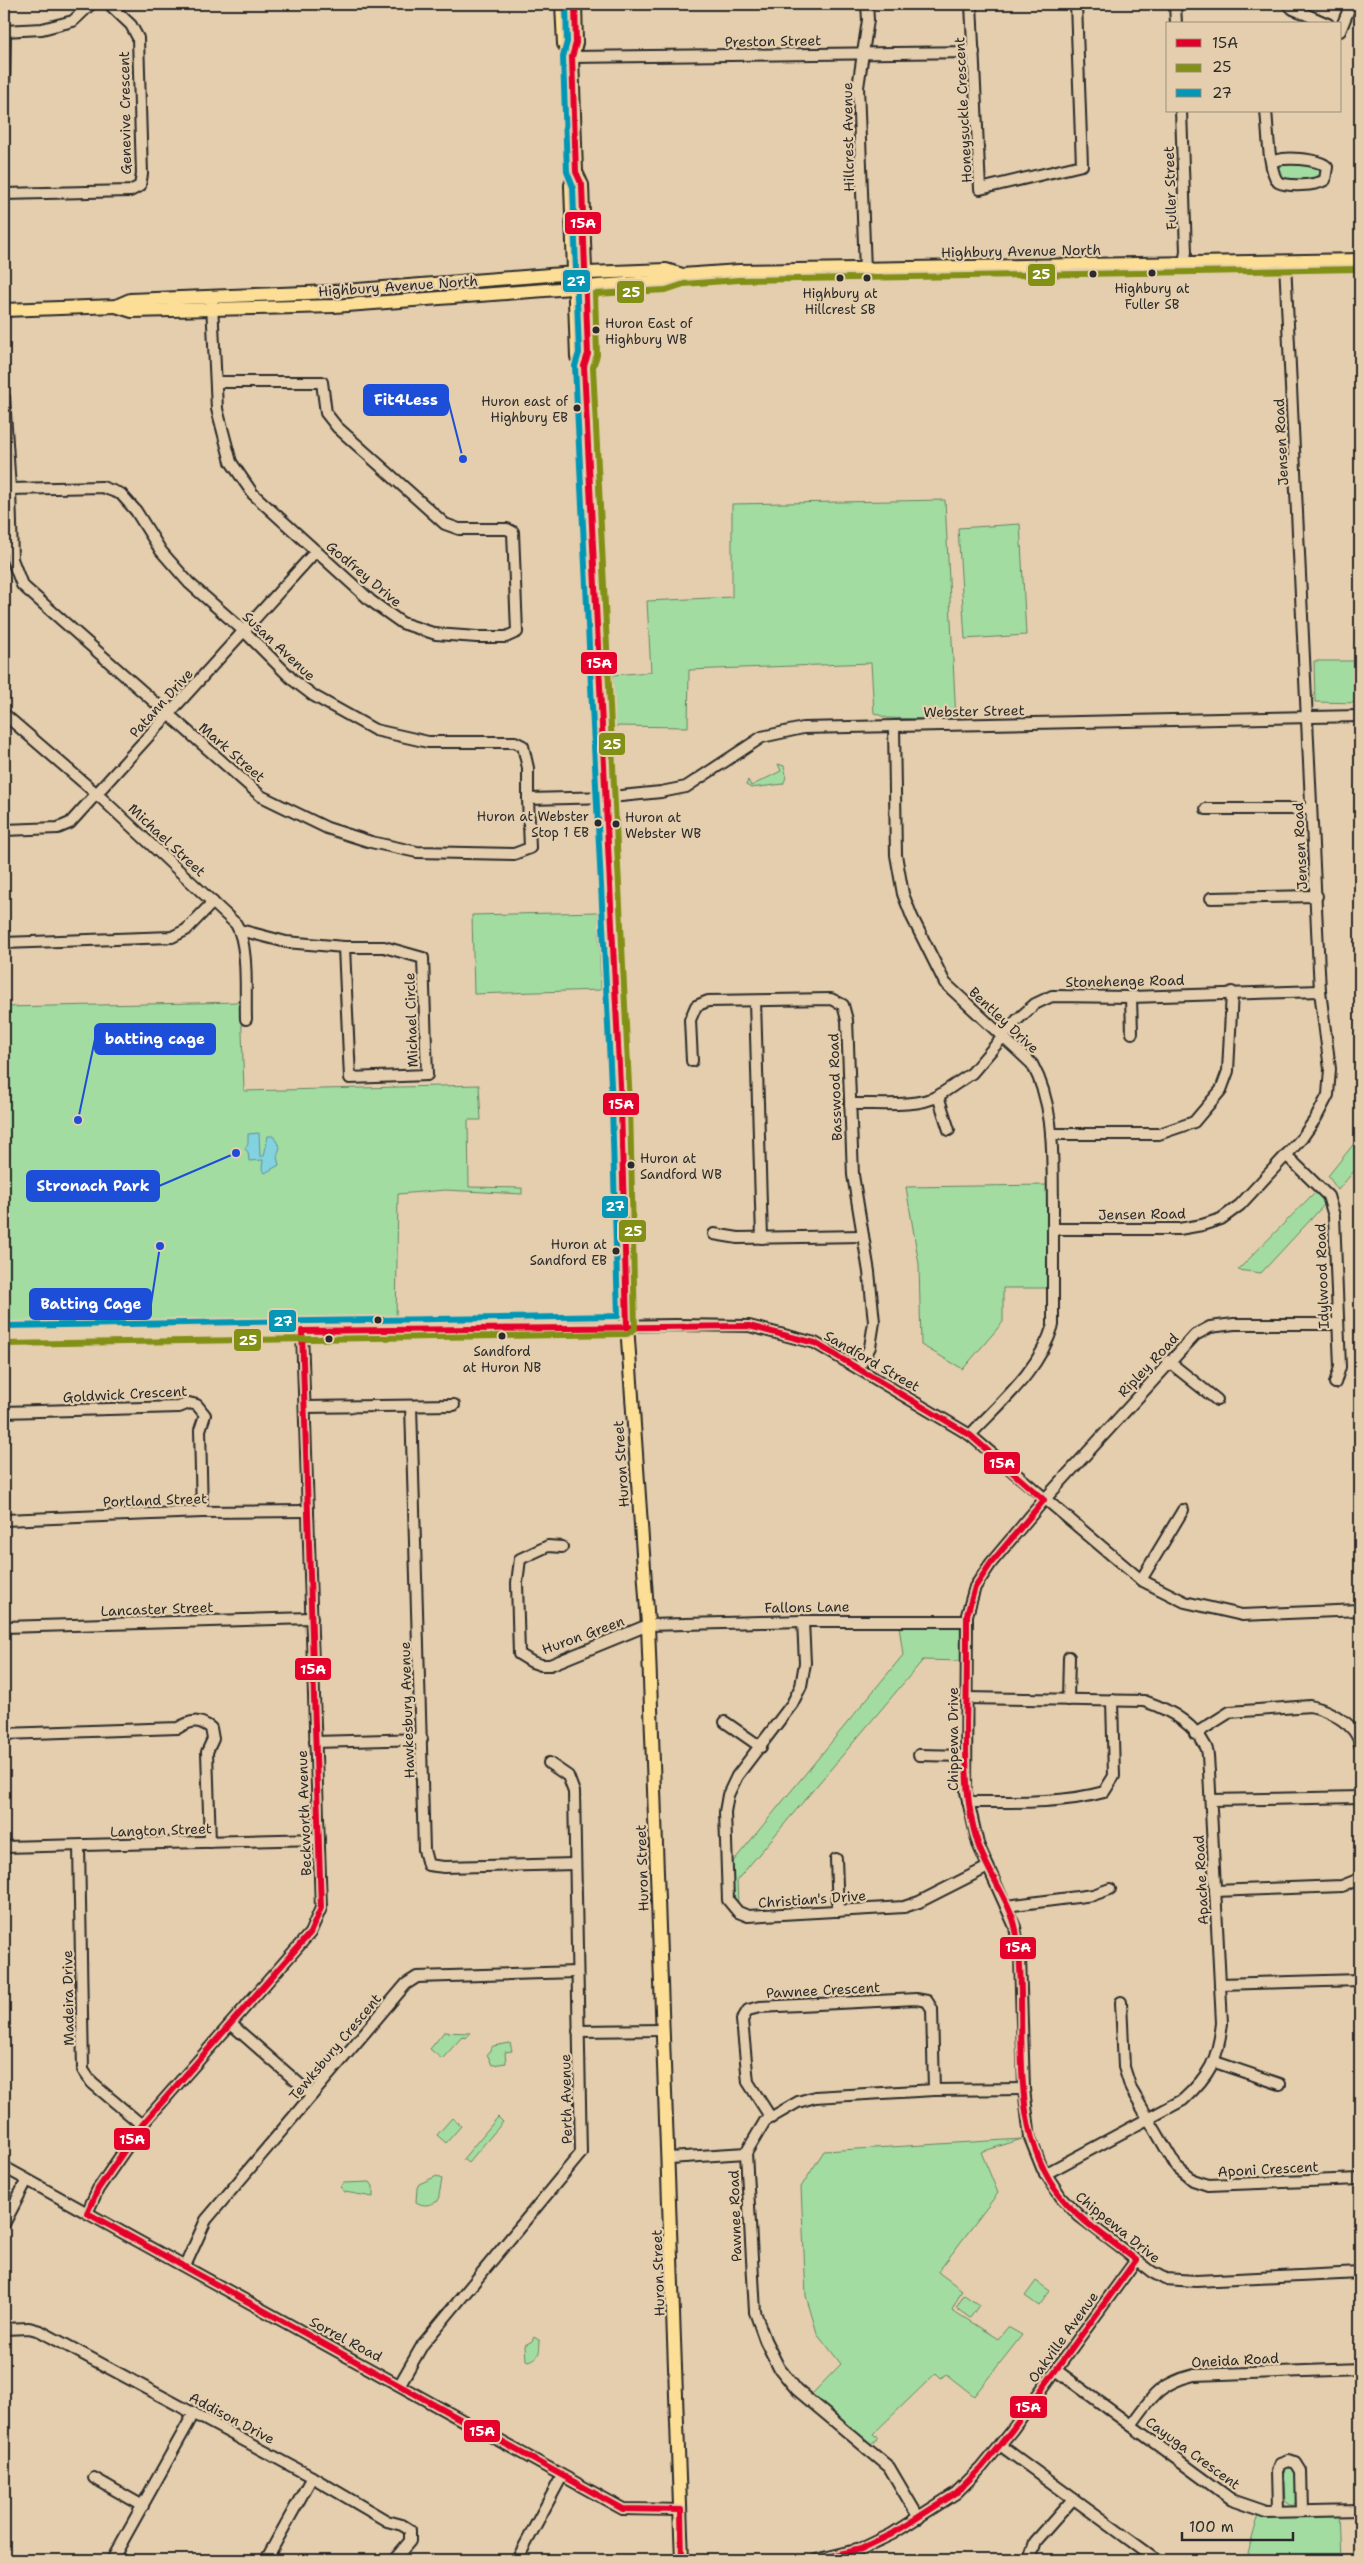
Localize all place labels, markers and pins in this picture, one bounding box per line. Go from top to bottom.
marker: Highbury at Fuller SB [1147,268,1157,278]
unlabelled marker [1088,269,1098,279]
marker: Highbury at Hillcrest SB [835,273,845,283]
unlabelled marker [862,273,872,283]
place label: Highbury at Fuller SB [1114,280,1190,313]
place label: Highbury at Hillcrest SB [802,285,878,318]
place label: Huron East of Highbury WB [605,315,693,348]
marker: Huron East of Highbury WB [591,325,601,335]
callout: Fit4Less [364,385,448,415]
place label: Huron east of Highbury EB [481,393,568,426]
marker: Huron east of Highbury EB [572,403,582,413]
place label: Huron at Webster Stop 1 EB [477,808,589,841]
place label: Huron at Webster WB [625,809,702,842]
marker: Huron at Webster Stop 1 EB [593,818,603,828]
marker: Huron at Webster WB [611,819,621,829]
callout: batting cage [95,1024,215,1054]
place label: Huron at Sandford WB [640,1150,722,1183]
marker: Huron at Sandford WB [626,1160,636,1170]
callout: Stronach Park [27,1171,159,1201]
place label: Huron at Sandford EB [530,1236,607,1269]
marker: Huron at Sandford EB [611,1246,621,1256]
callout: Batting Cage [30,1289,151,1319]
unlabelled marker [373,1315,383,1325]
marker: Sandford at Huron NB [497,1331,507,1341]
unlabelled marker [324,1334,334,1344]
place label: Sandford at Huron NB [463,1343,541,1376]

